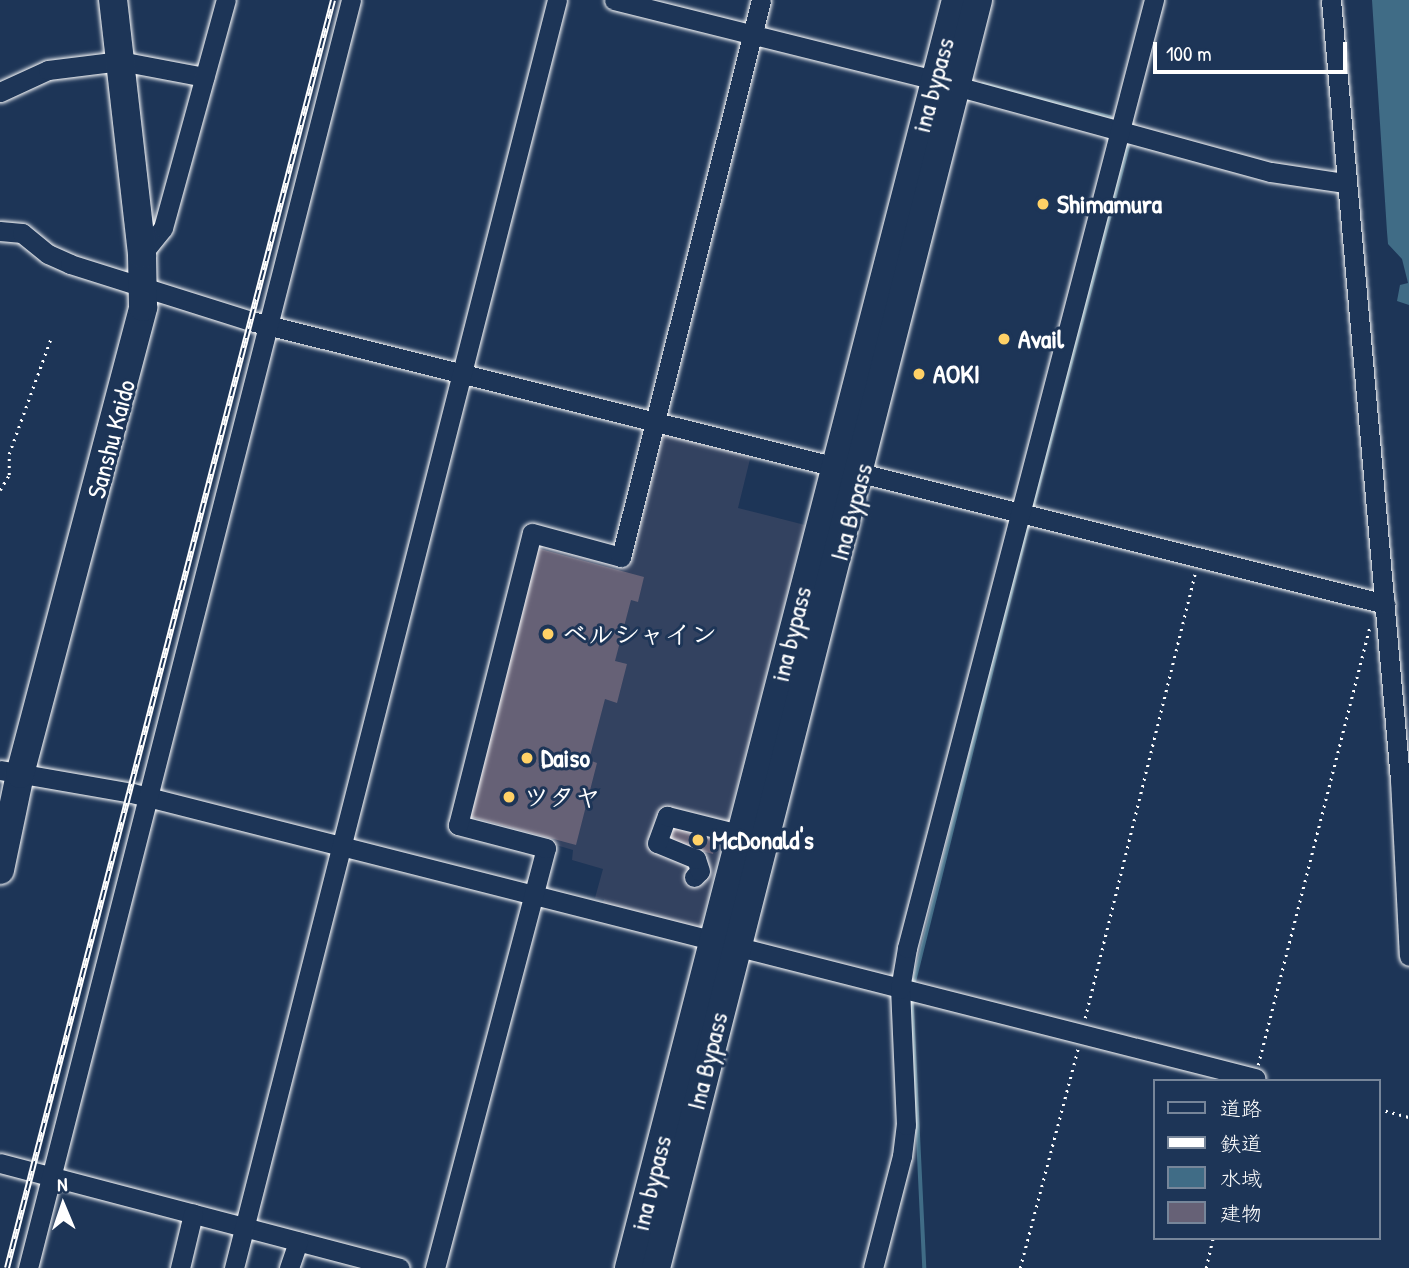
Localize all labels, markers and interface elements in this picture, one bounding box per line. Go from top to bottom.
scale bar [1157,28,1351,72]
street label: ina bypass [905,34,961,136]
text: 100 m [1166,39,1212,68]
place label: Shimamura [1057,188,1162,220]
marker: Shimamura [1035,196,1051,212]
place label: Avail [1018,323,1064,355]
marker: Avail [996,331,1012,347]
place label: AOKI [933,358,980,390]
marker: AOKI [911,366,927,382]
street label: Sanshu Kaido [80,376,142,502]
street label: Ina Bypass [823,460,879,564]
street label: ina bypass [764,583,818,685]
place label: ベルシャイン [562,618,718,650]
marker: ベルシャイン [540,626,556,642]
place label: Daiso [541,742,590,774]
marker: Daiso [519,750,535,766]
place label: ツタヤ [523,781,601,813]
marker: ツタヤ [501,789,517,805]
place label: McDonald's [712,824,814,856]
marker: McDonald's [690,832,706,848]
street label: Ina Bypass [680,1009,734,1113]
legend [1154,1079,1381,1240]
text: 道路 [1220,1094,1262,1123]
text: 鉄道 [1220,1129,1262,1158]
street label: ina bypass [624,1132,678,1234]
text: 水域 [1220,1164,1262,1193]
north arrow [28,1170,98,1240]
text: N [57,1171,68,1197]
text: 建物 [1220,1199,1262,1228]

